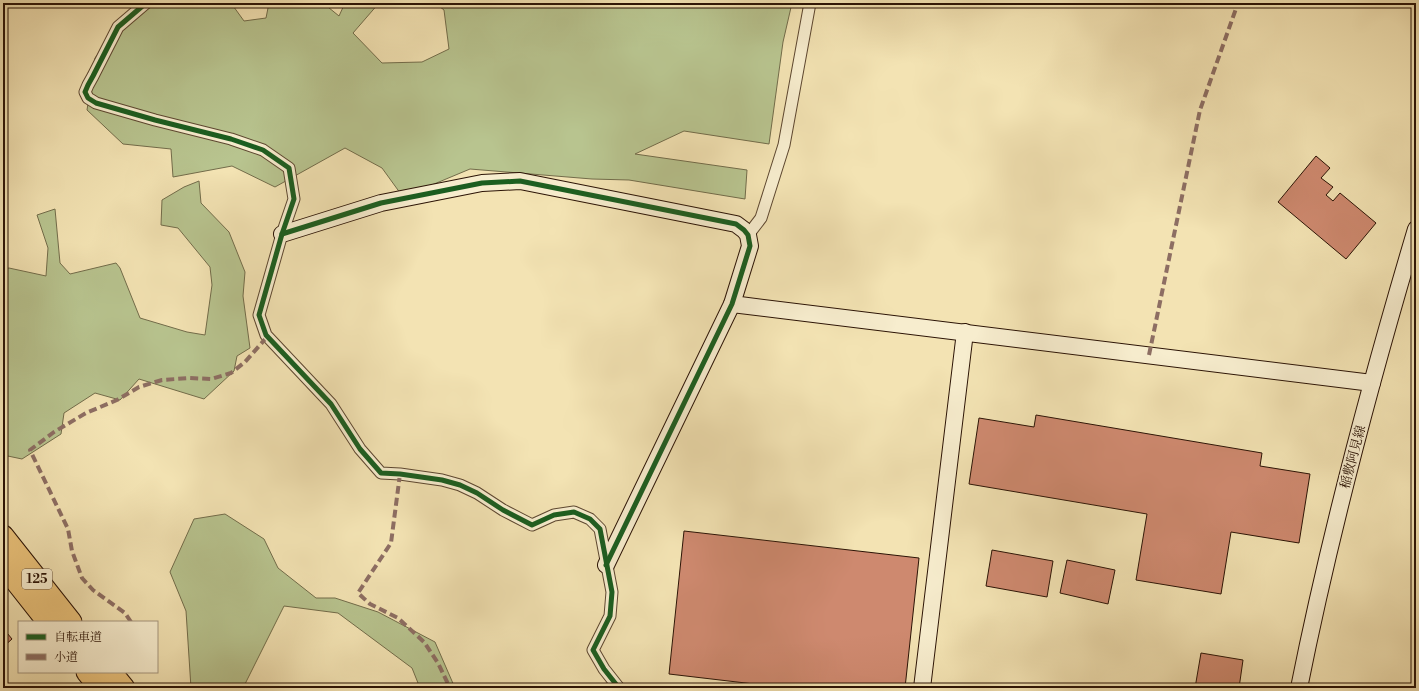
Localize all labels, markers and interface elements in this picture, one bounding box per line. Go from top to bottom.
street label: 稲敷阿見線 [1337,424,1369,490]
road number: 125 [22,569,52,589]
legend [18,621,158,673]
text: 自転車道 [54,630,102,645]
text: 小道 [54,650,78,665]

